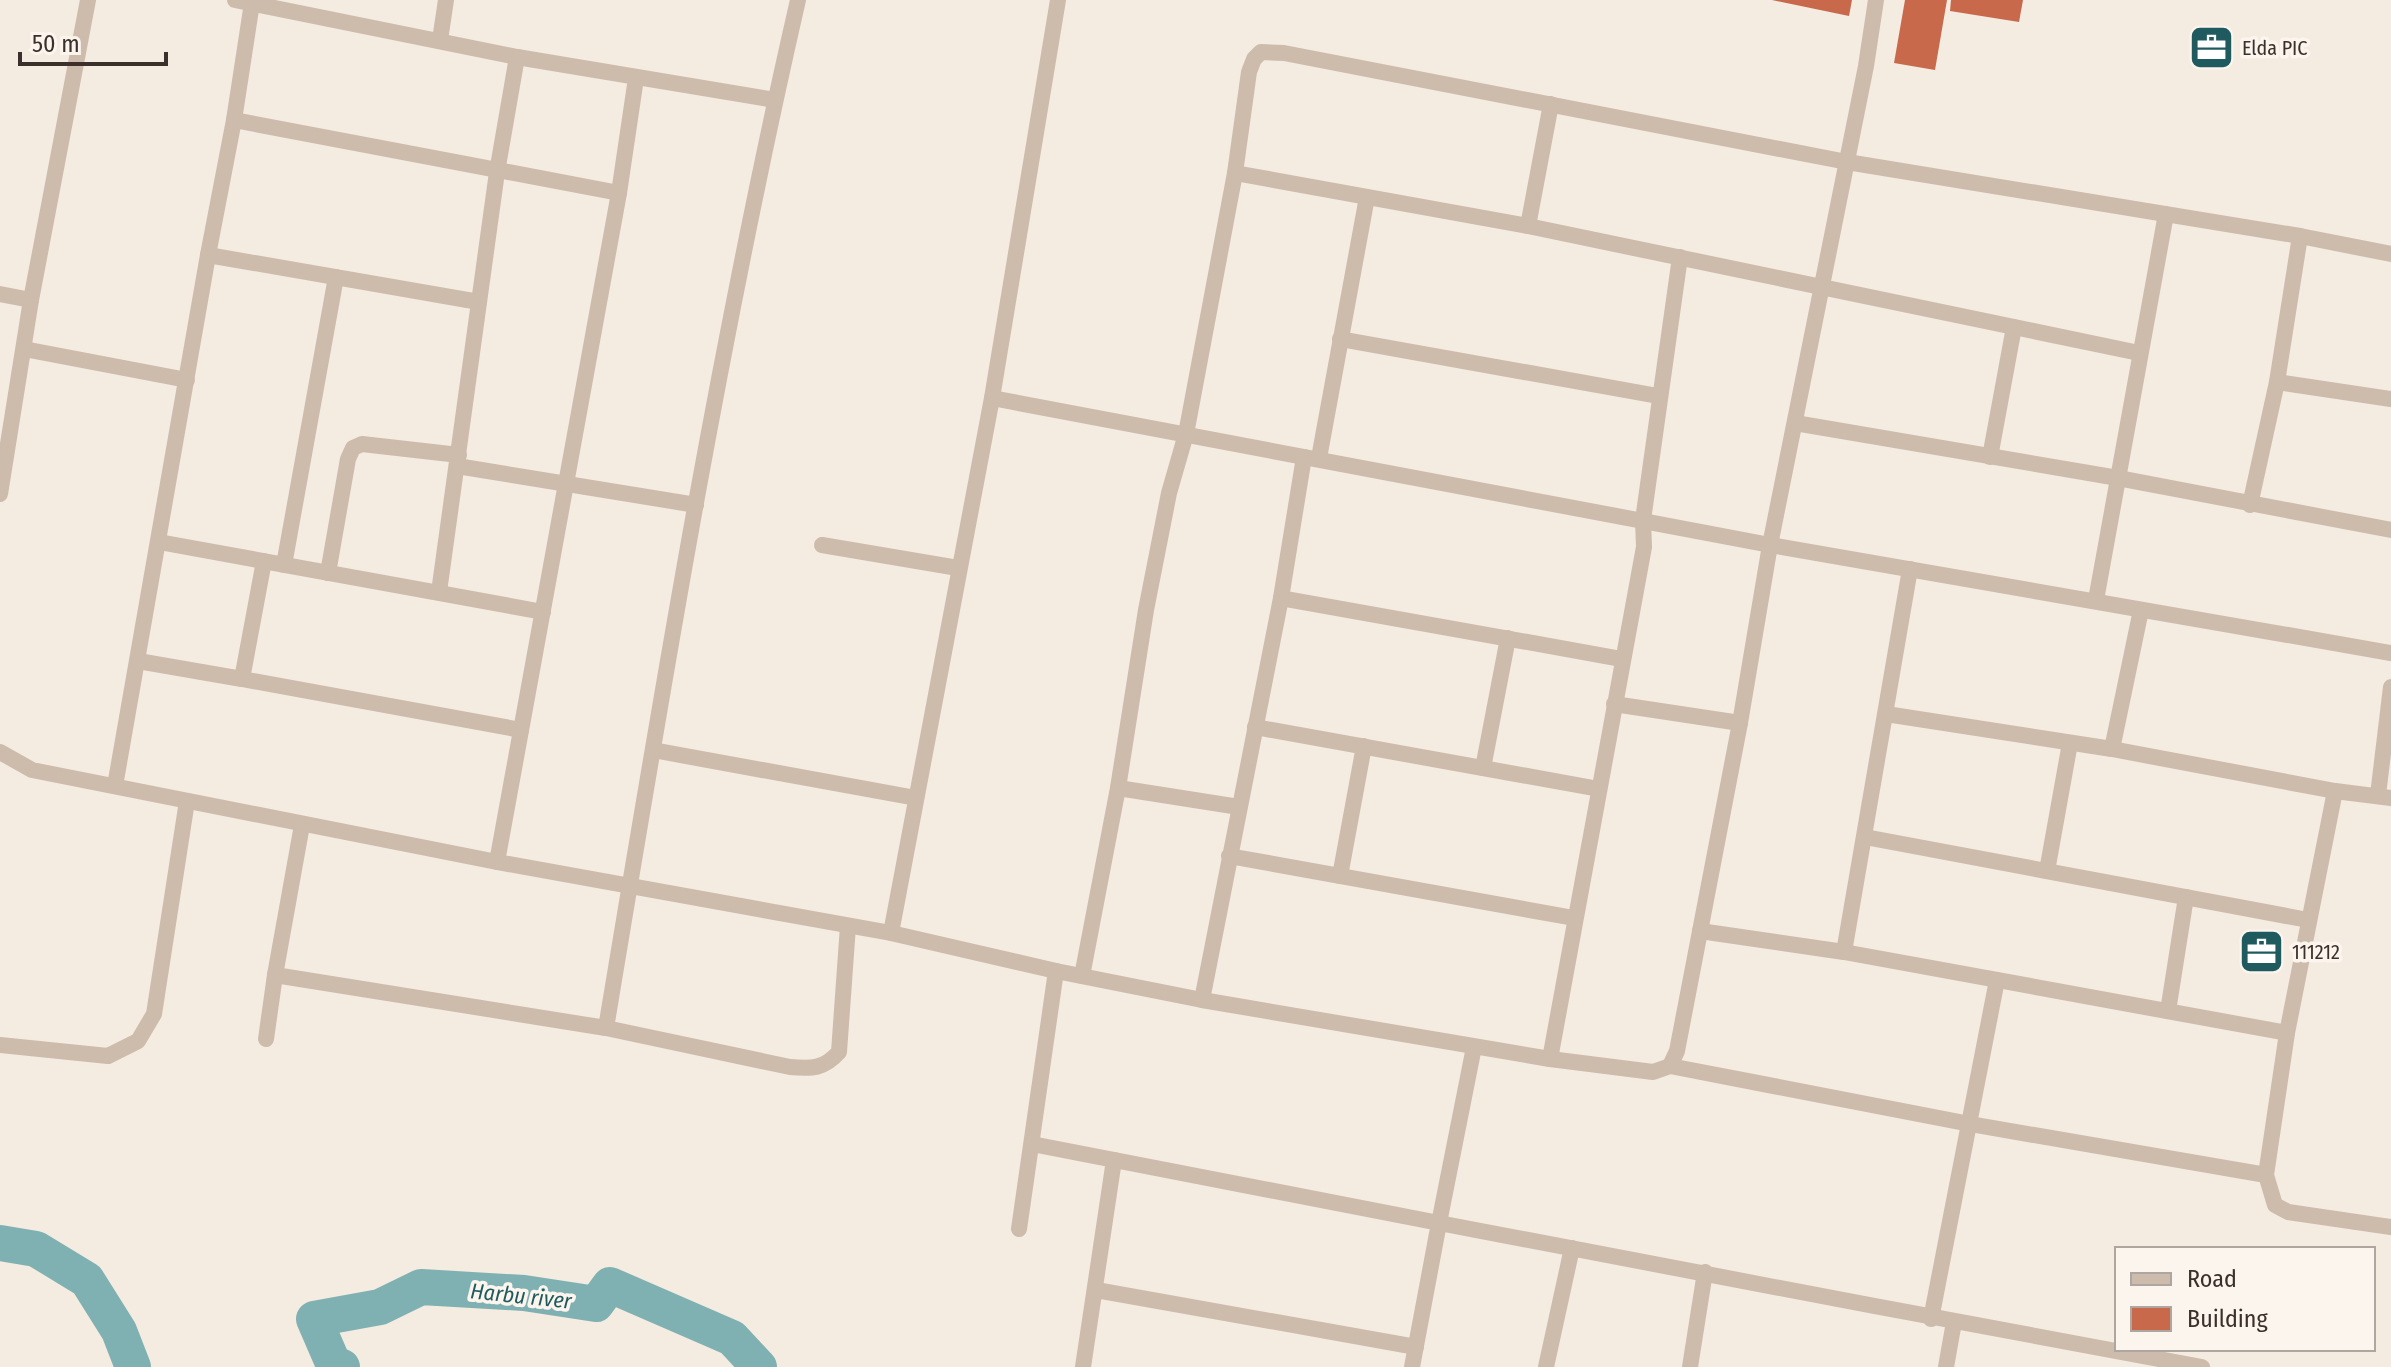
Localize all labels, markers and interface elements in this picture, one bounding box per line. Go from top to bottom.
scale bar [20,16,166,66]
office icon: Elda PIC [2187,24,2235,72]
text: 50 m [32,30,80,58]
place label: Elda PIC [2242,36,2308,60]
office icon: 111212 [2237,928,2285,976]
place label: 111212 [2292,940,2340,964]
legend [2115,1247,2375,1351]
text: Road [2187,1265,2237,1293]
water label: Harbu river [469,1277,574,1315]
text: Building [2187,1305,2269,1333]

